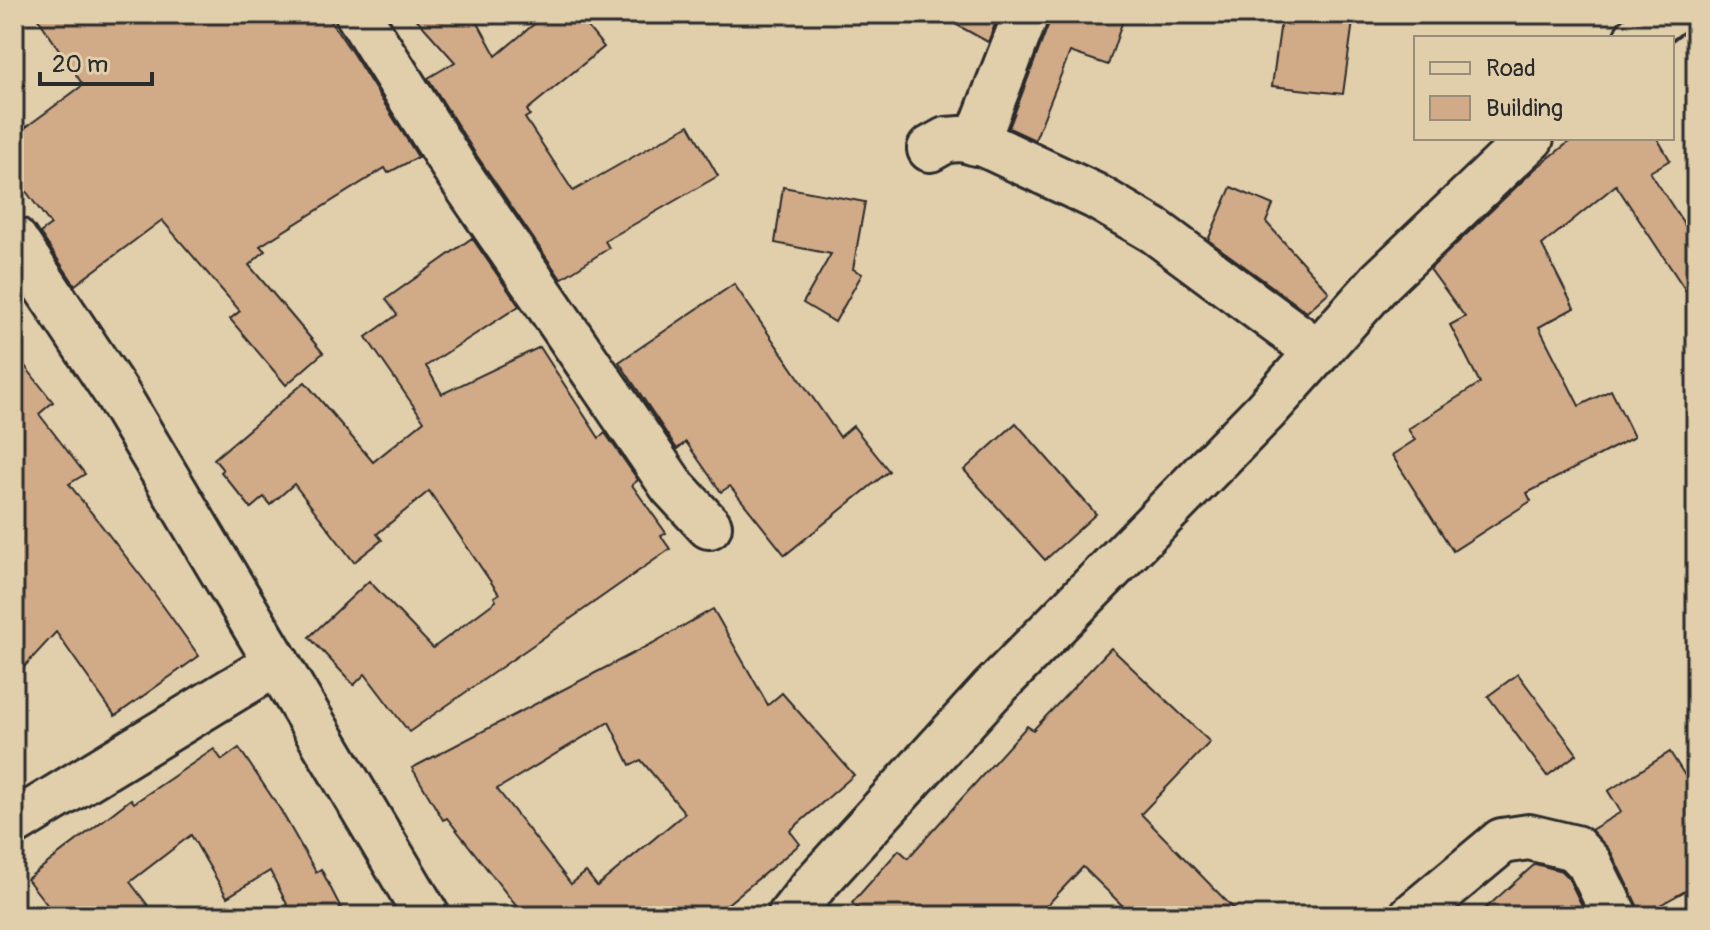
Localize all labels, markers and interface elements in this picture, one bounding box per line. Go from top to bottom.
scale bar [40,36,152,86]
legend [1414,36,1674,140]
text: 20 m [52,50,108,79]
text: Road [1486,54,1536,83]
text: Building [1486,94,1563,123]

